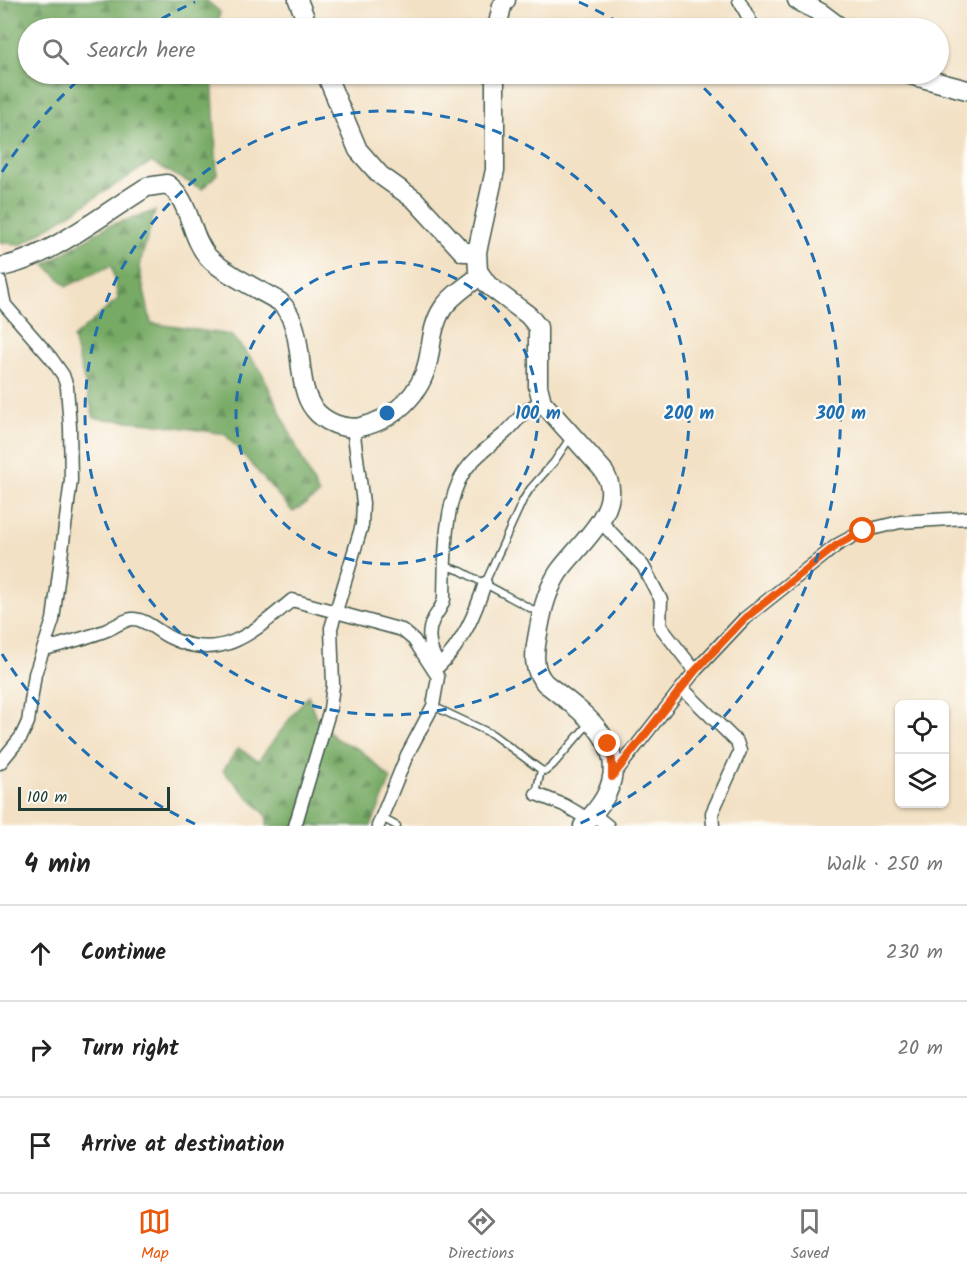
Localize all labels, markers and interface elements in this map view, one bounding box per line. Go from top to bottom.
search box [18,18,949,84]
text: Search here [87,34,195,69]
icon: search [39,35,72,68]
text: 100 m [515,400,561,429]
text: 200 m [664,400,715,429]
text: 300 m [815,400,866,429]
centre of rings [377,403,397,423]
route start [849,517,875,543]
map controls [895,700,949,808]
button: locate [895,700,949,754]
route end [594,730,620,756]
button: layers [895,754,949,808]
scale bar [18,784,170,812]
text: 100 m [27,785,67,810]
text: 4 min [24,844,91,886]
text: Walk · 250 m [827,849,943,881]
text: Continue [81,936,166,971]
icon: ahead [24,937,57,970]
text: 230 m [886,937,943,969]
text: Turn right [81,1032,179,1067]
icon: right [24,1033,57,1066]
text: 20 m [897,1033,943,1065]
text: Arrive at destination [81,1128,284,1163]
icon: arrive [24,1129,57,1162]
tab: Map [138,1205,171,1266]
tab: Directions [448,1205,514,1266]
tab: Saved [791,1205,829,1266]

